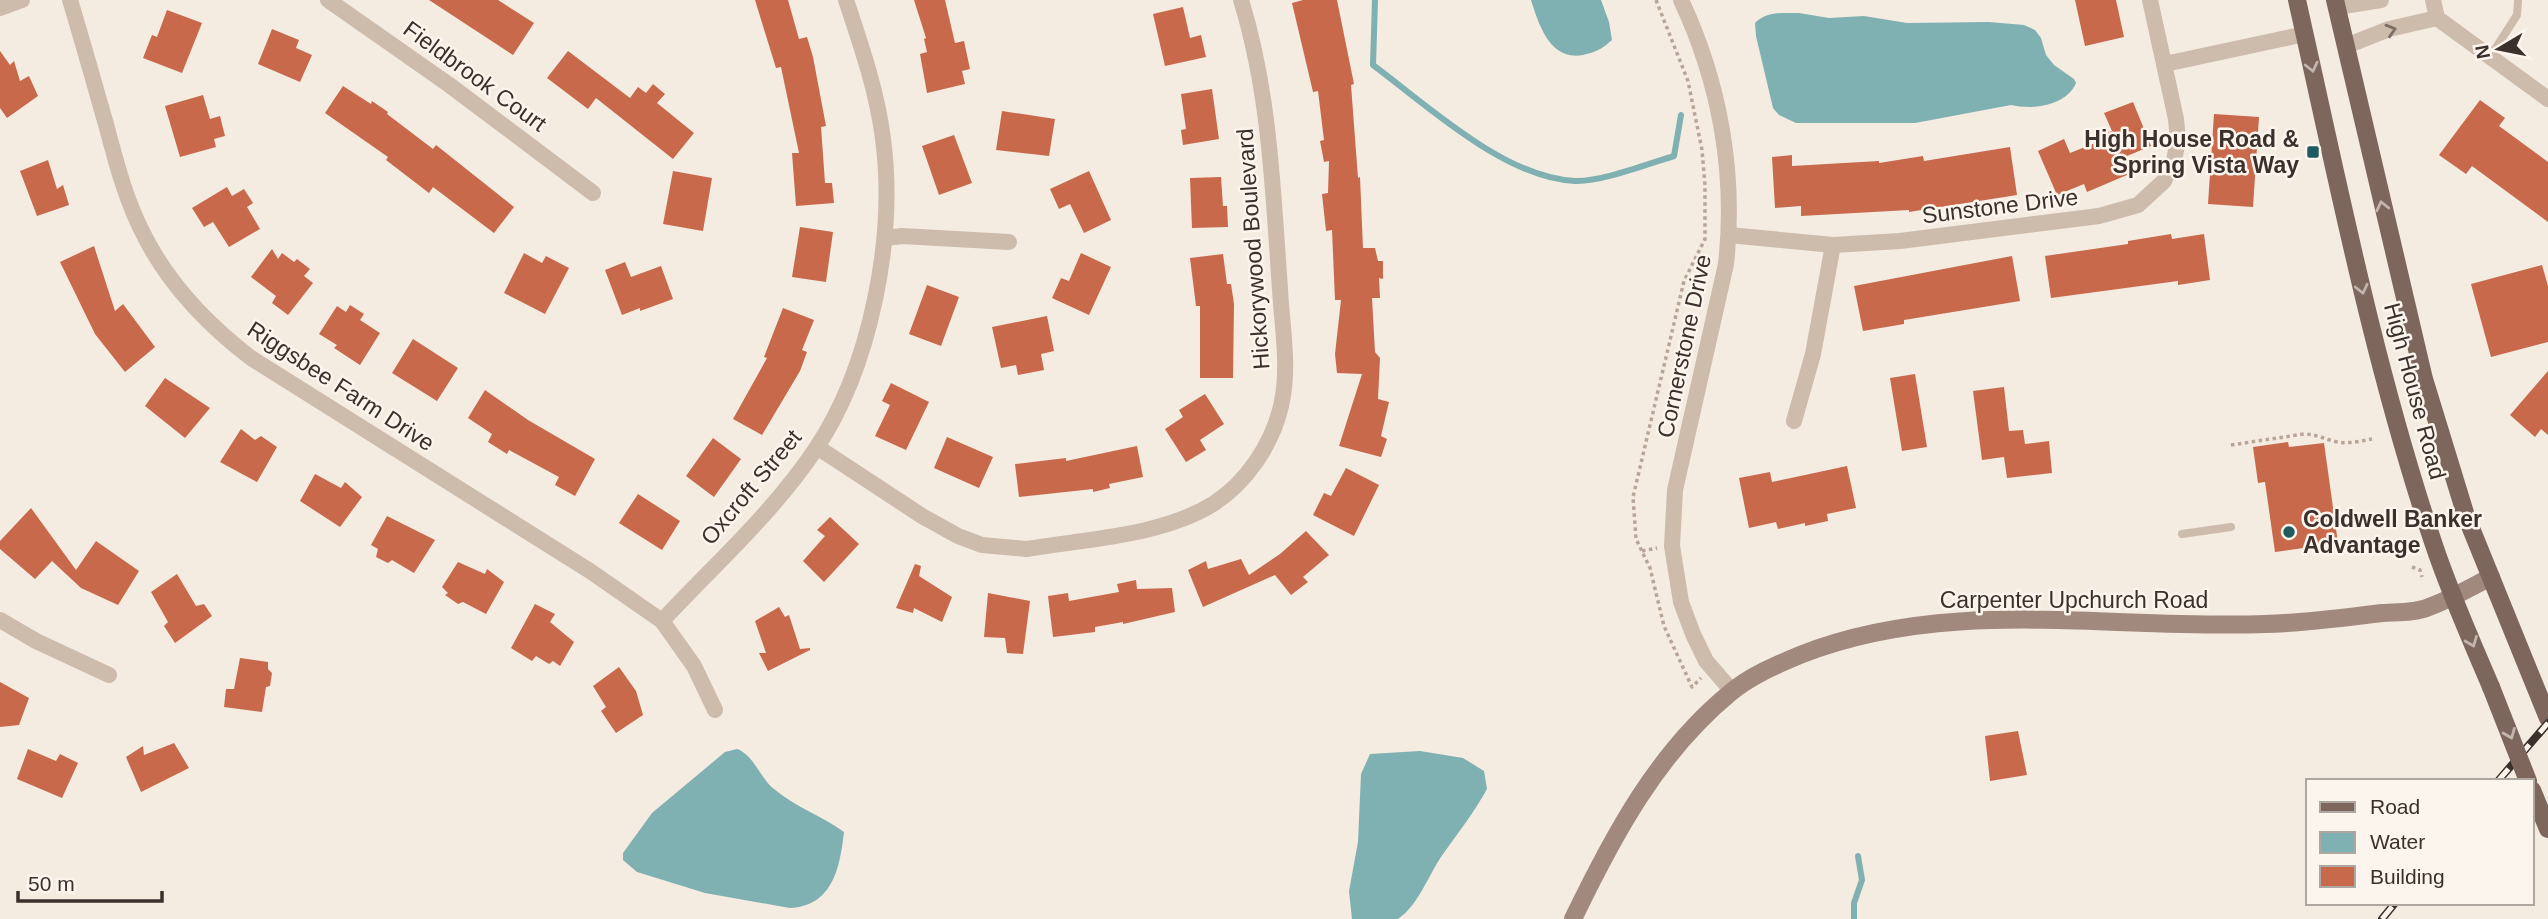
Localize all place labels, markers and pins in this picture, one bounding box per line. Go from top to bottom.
place label: High House Road & Spring Vista Way [2084,126,2299,178]
marker: High House Road & Spring Vista Way [2305,144,2321,160]
place label: Coldwell Banker Advantage [2303,506,2482,558]
marker: Coldwell Banker Advantage [2281,524,2297,540]

